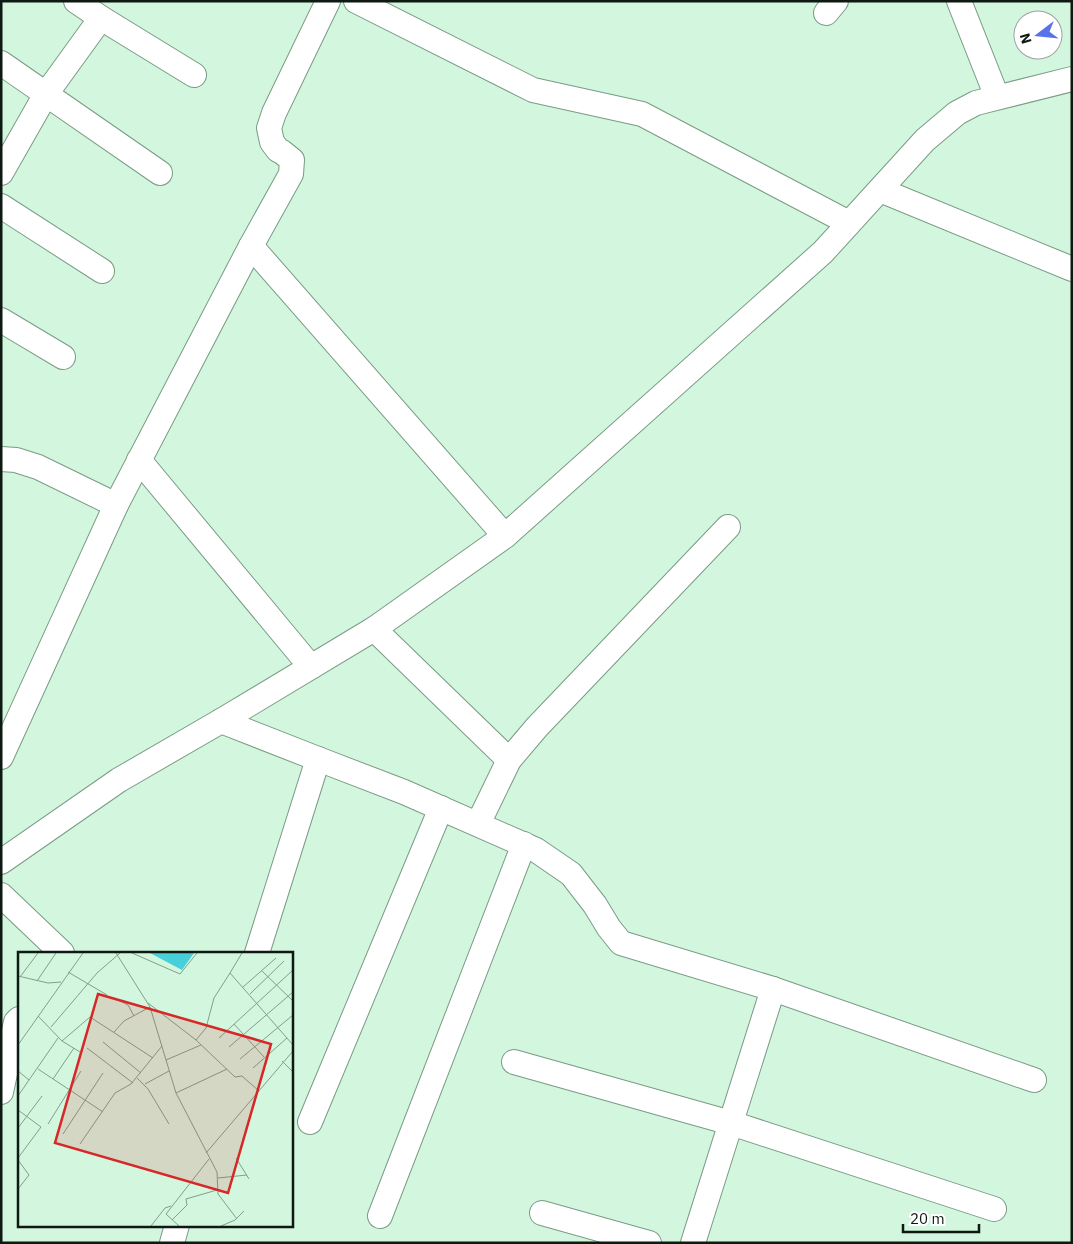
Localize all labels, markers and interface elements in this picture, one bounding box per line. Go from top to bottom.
north arrow [1013,10,1063,60]
text: N [1015,31,1036,46]
inset map [18,952,292,1226]
scale bar [903,1202,979,1234]
text: 20 m [910,1209,945,1228]

